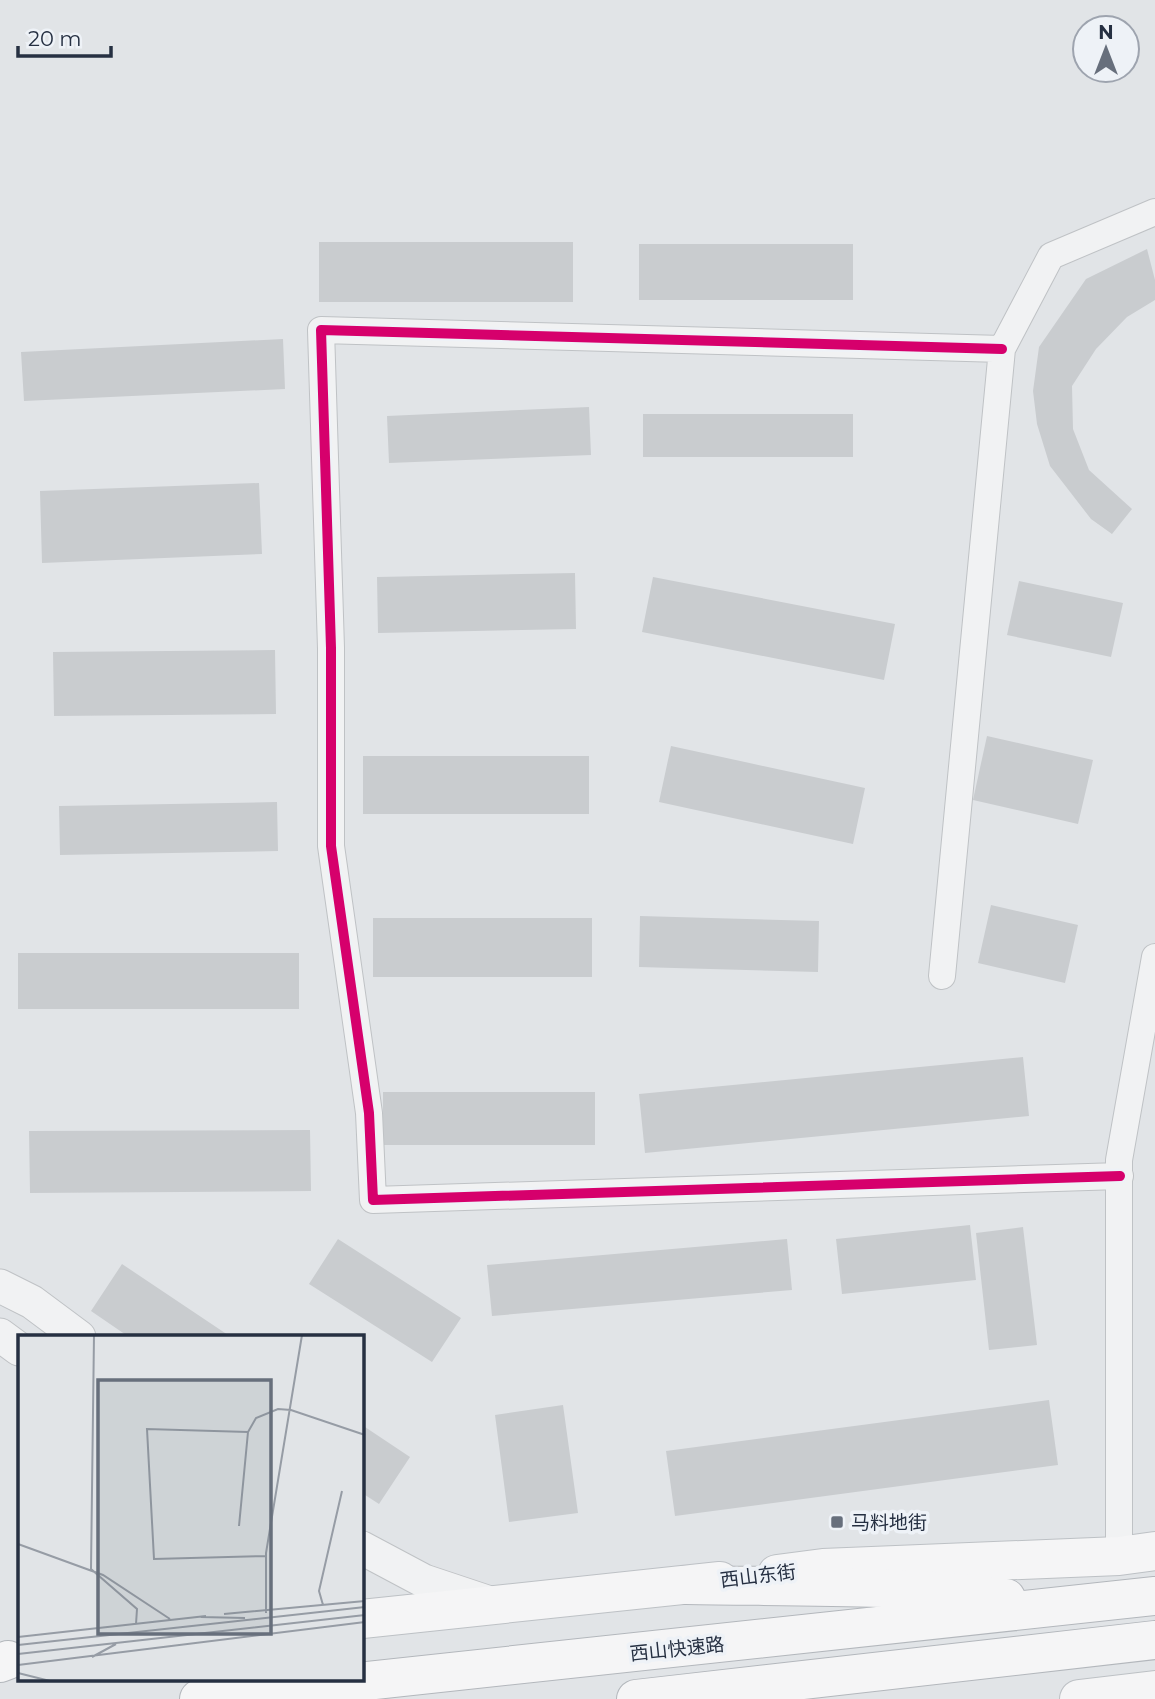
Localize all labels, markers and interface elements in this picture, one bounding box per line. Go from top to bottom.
scale bar [18,14,110,58]
north arrow [1071,14,1141,84]
text: N [1098,21,1114,44]
text: 20 m [28,26,82,51]
inset map [18,1335,364,1682]
place label: 马料地街 [851,1511,927,1534]
marker: 马料地街 [829,1514,845,1530]
street label: 西山东街 [719,1560,797,1592]
street label: 西山快速路 [629,1633,725,1665]

